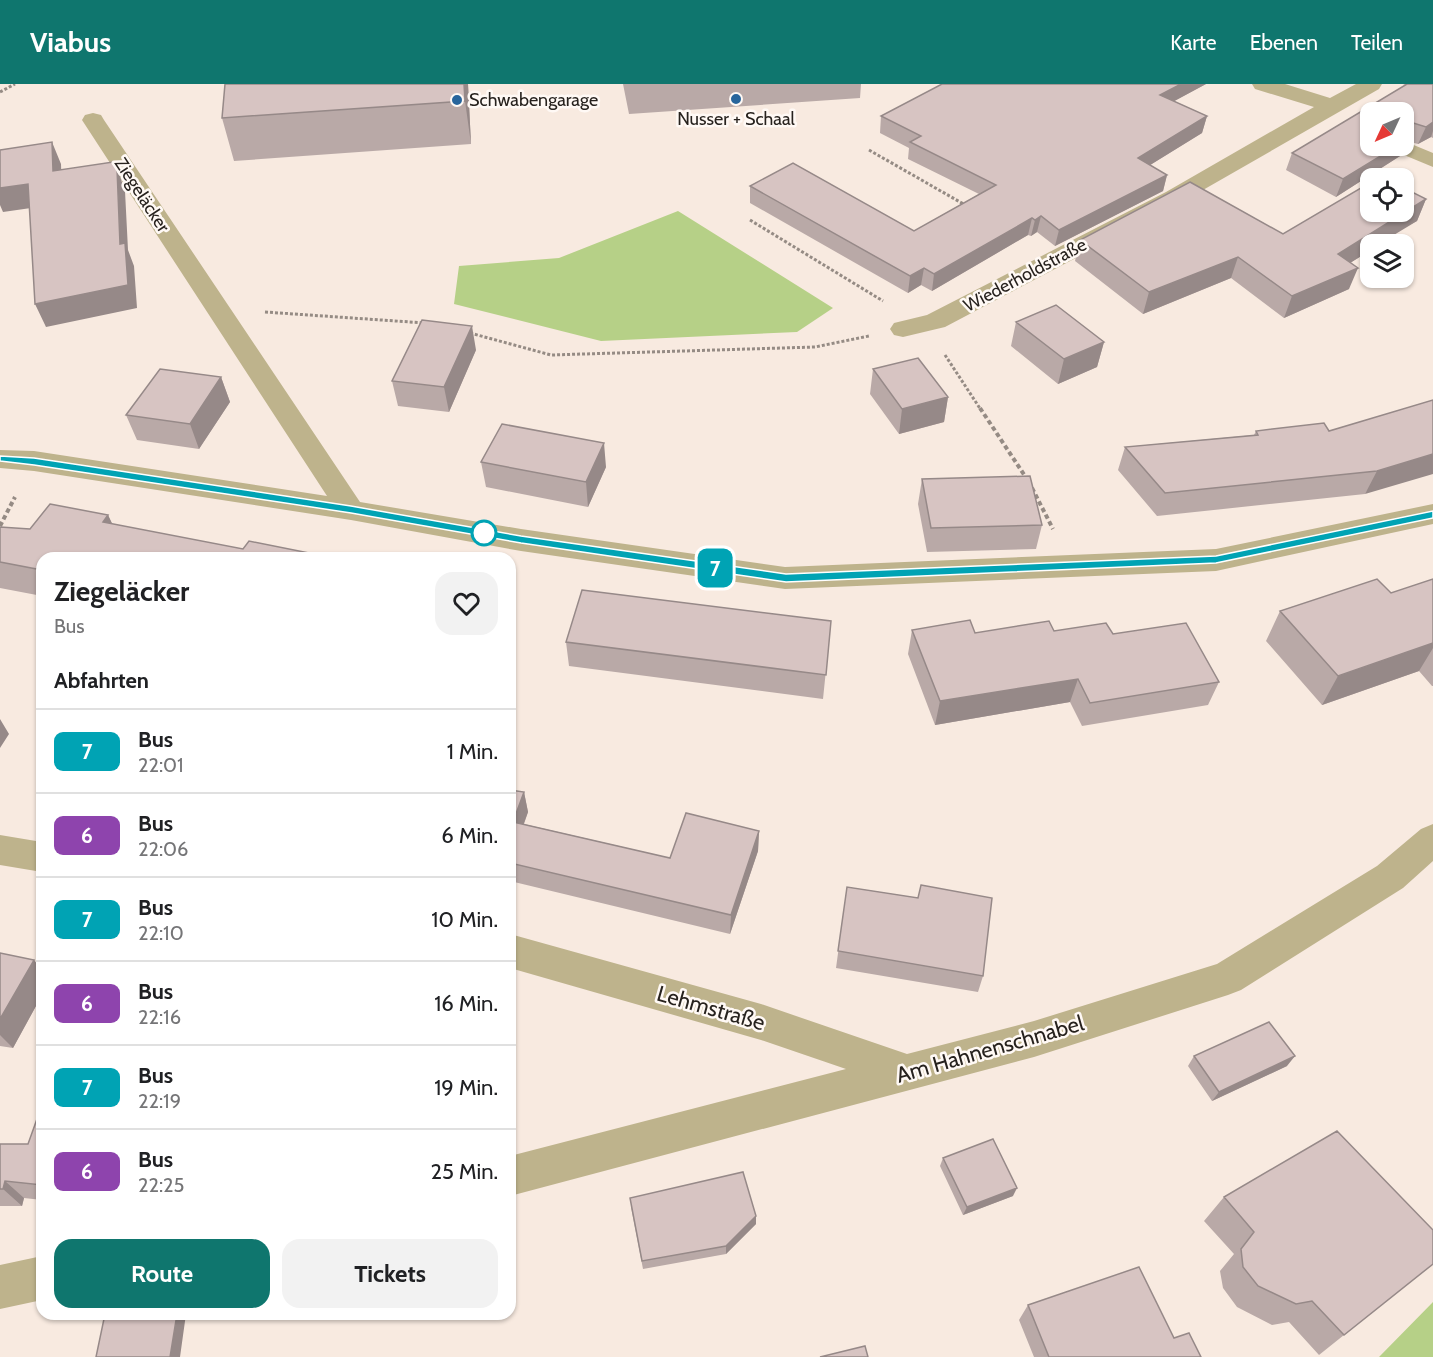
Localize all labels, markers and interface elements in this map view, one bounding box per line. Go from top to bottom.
text: Viabus [30,25,111,59]
text: Karte [1170,30,1217,55]
text: Ebenen [1250,30,1318,55]
text: Teilen [1351,30,1403,55]
place label: Schwabengarage [469,89,598,111]
marker: Nusser + Schaal [729,92,743,106]
marker: Schwabengarage [450,93,464,107]
north arrow [1360,102,1414,156]
map controls [1360,102,1414,288]
place label: Nusser + Schaal [677,108,796,130]
street label: Ziegeläcker [110,154,174,237]
button: locate [1360,168,1414,222]
street label: Wiederholdstraße [960,233,1090,317]
button: layers [1360,234,1414,288]
unlabelled marker [471,520,497,546]
line badge: 7 [696,548,734,588]
text: 7 [710,556,720,581]
button: heart [435,572,498,635]
text: Ziegeläcker [54,574,189,608]
text: Bus [54,614,85,638]
text: Abfahrten [54,667,149,694]
text: Bus [138,726,173,753]
text: 1 Min. [447,738,498,765]
text: 7 [82,739,92,764]
text: 22:01 [138,753,184,777]
text: Bus [138,810,173,837]
text: 6 Min. [441,822,498,849]
text: 6 [81,823,93,848]
text: 22:06 [138,837,188,861]
text: Bus [138,894,173,921]
text: 10 Min. [431,906,498,933]
text: 7 [82,907,92,932]
text: 22:10 [138,921,184,945]
text: Bus [138,978,173,1005]
street label: Lehmstraße [654,980,768,1036]
text: 16 Min. [434,990,498,1017]
text: 6 [81,991,93,1016]
text: 22:16 [138,1005,181,1029]
street label: Am Hahnenschnabel [893,1009,1088,1089]
text: Bus [138,1062,173,1089]
text: 19 Min. [434,1074,498,1101]
text: 7 [82,1075,92,1100]
text: 22:19 [138,1089,181,1113]
text: Bus [138,1146,173,1173]
text: 25 Min. [430,1158,498,1185]
text: 6 [81,1159,93,1184]
text: 22:25 [138,1173,184,1197]
button: Route [54,1239,270,1308]
button: Tickets [282,1239,498,1308]

